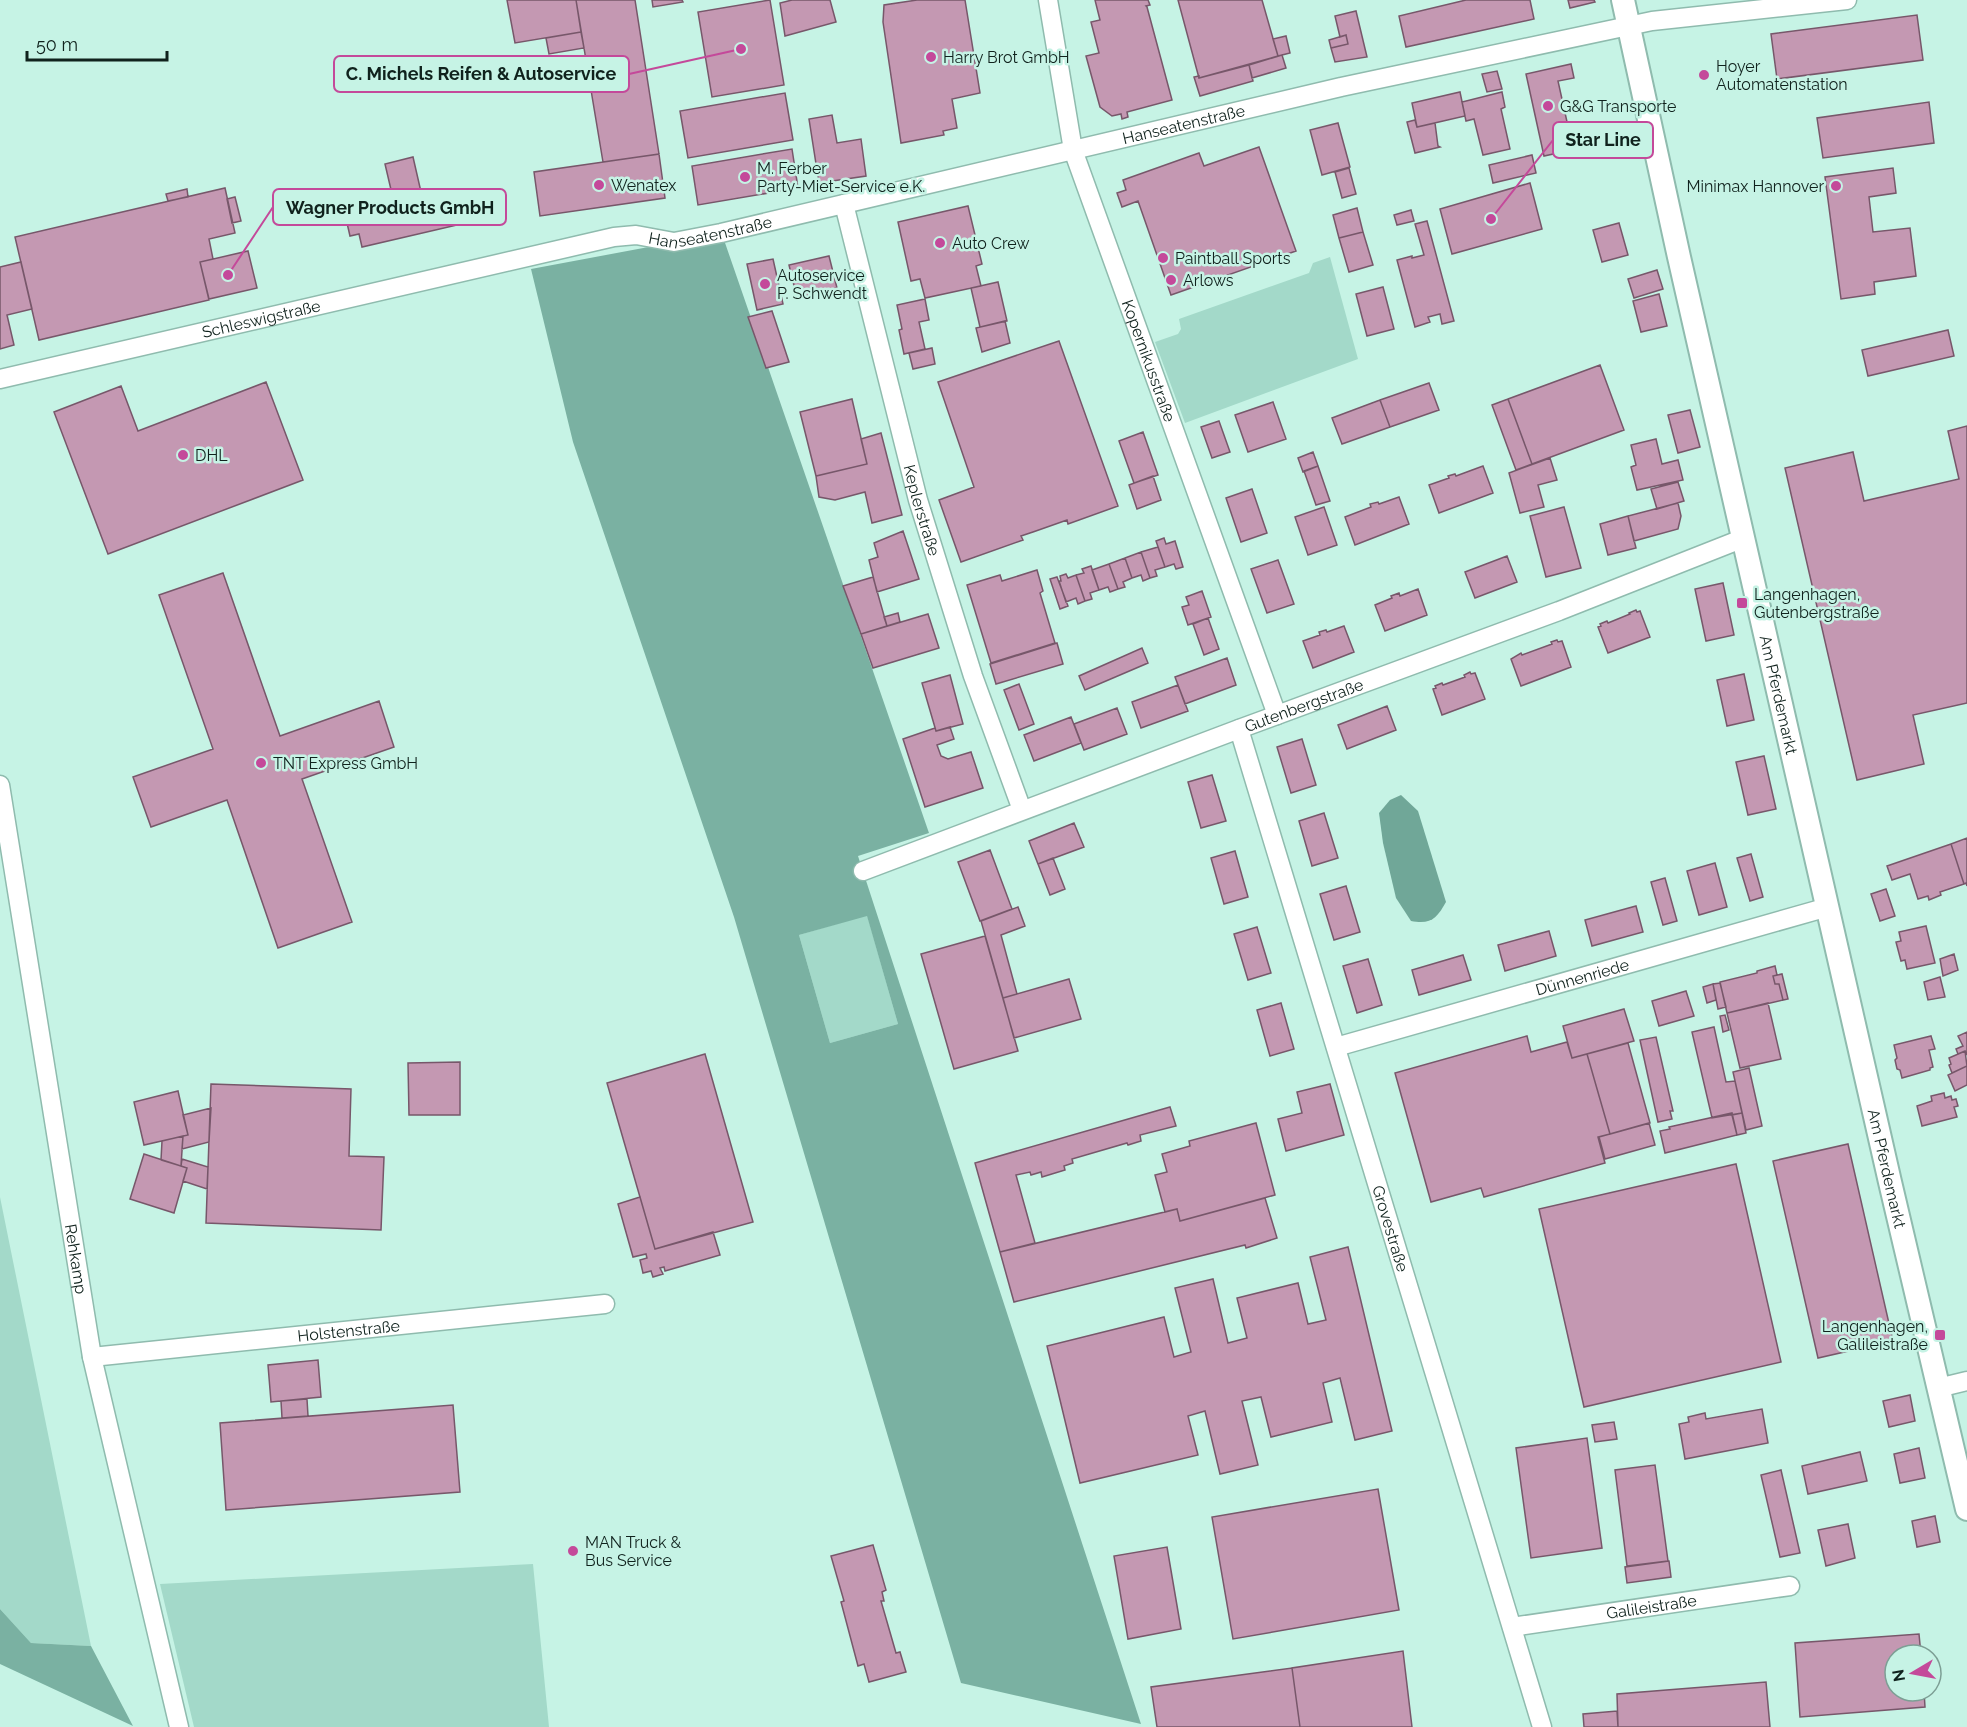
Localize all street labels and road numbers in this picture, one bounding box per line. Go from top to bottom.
street label: Hanseatenstraße [1120,100,1247,148]
street label: Hanseatenstraße [647,212,774,252]
street label: Schleswigstraße [200,296,322,342]
street label: Kopernikusstraße [1118,297,1180,424]
street label: Keplerstraße [900,463,944,558]
street label: Am Pferdemarkt [1756,633,1802,757]
street label: Gutenbergstraße [1242,675,1366,736]
street label: Dünnenriede [1533,955,1631,999]
street label: Am Pferdemarkt [1864,1107,1910,1231]
street label: Grovestraße [1369,1183,1413,1274]
street label: Rehkamp [61,1222,91,1295]
street label: Holstenstraße [296,1316,401,1345]
street label: Galileistraße [1605,1590,1698,1622]

